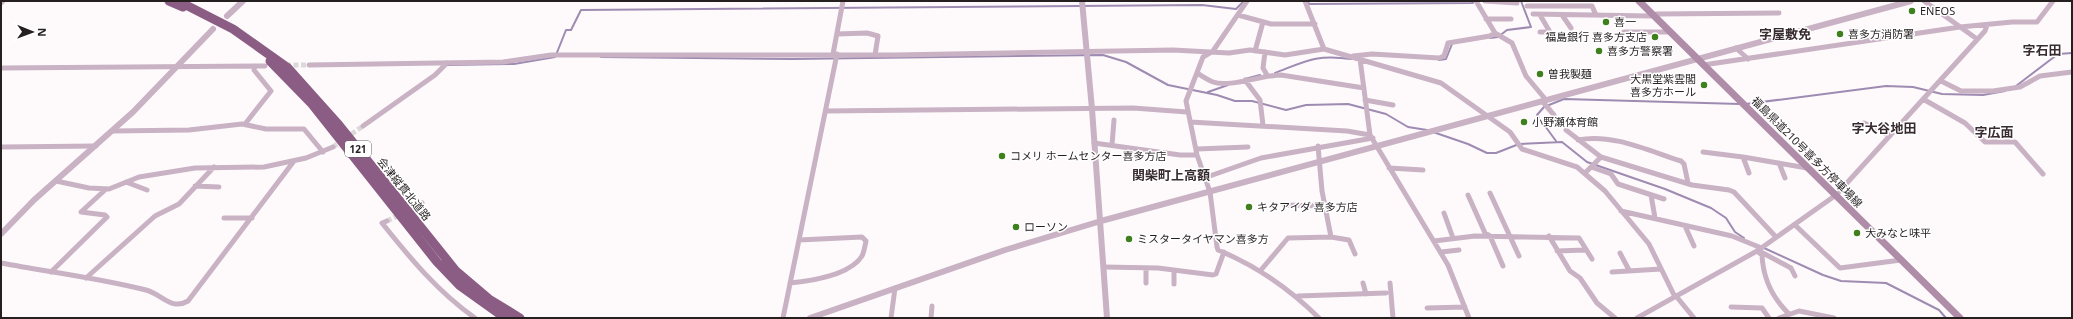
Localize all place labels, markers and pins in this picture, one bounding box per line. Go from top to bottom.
place label: ENEOS [1920,3,1955,18]
marker: ENEOS [1907,6,1917,16]
place label: 喜一 [1614,14,1636,29]
marker: 喜一 [1601,17,1611,27]
place label: 喜多方消防署 [1848,26,1914,41]
place label: 福島銀行 喜多方支店 [1545,29,1647,44]
marker: 喜多方消防署 [1835,29,1845,39]
marker: 福島銀行 喜多方支店 [1650,32,1660,42]
place label: 喜多方警察署 [1607,43,1673,58]
marker: 喜多方警察署 [1594,46,1604,56]
place label: 曽我製麺 [1548,66,1592,81]
marker: 曽我製麺 [1535,69,1545,79]
place label: 大黒堂紫雲閣 喜多方ホール [1630,71,1696,99]
marker: 大黒堂紫雲閣 喜多方ホール [1699,80,1709,90]
place label: 小野瀬体育館 [1532,114,1598,129]
marker: 小野瀬体育館 [1519,117,1529,127]
place label: コメリ ホームセンター喜多方店 [1010,148,1167,163]
marker: コメリ ホームセンター喜多方店 [997,151,1007,161]
place label: キタアイダ 喜多方店 [1257,199,1358,214]
marker: キタアイダ 喜多方店 [1244,202,1254,212]
place label: ローソン [1024,219,1068,234]
marker: ローソン [1011,222,1021,232]
place label: 大みなと味平 [1865,225,1931,240]
marker: 大みなと味平 [1852,228,1862,238]
place label: ミスタータイヤマン喜多方 [1137,231,1269,246]
marker: ミスタータイヤマン喜多方 [1124,234,1134,244]

